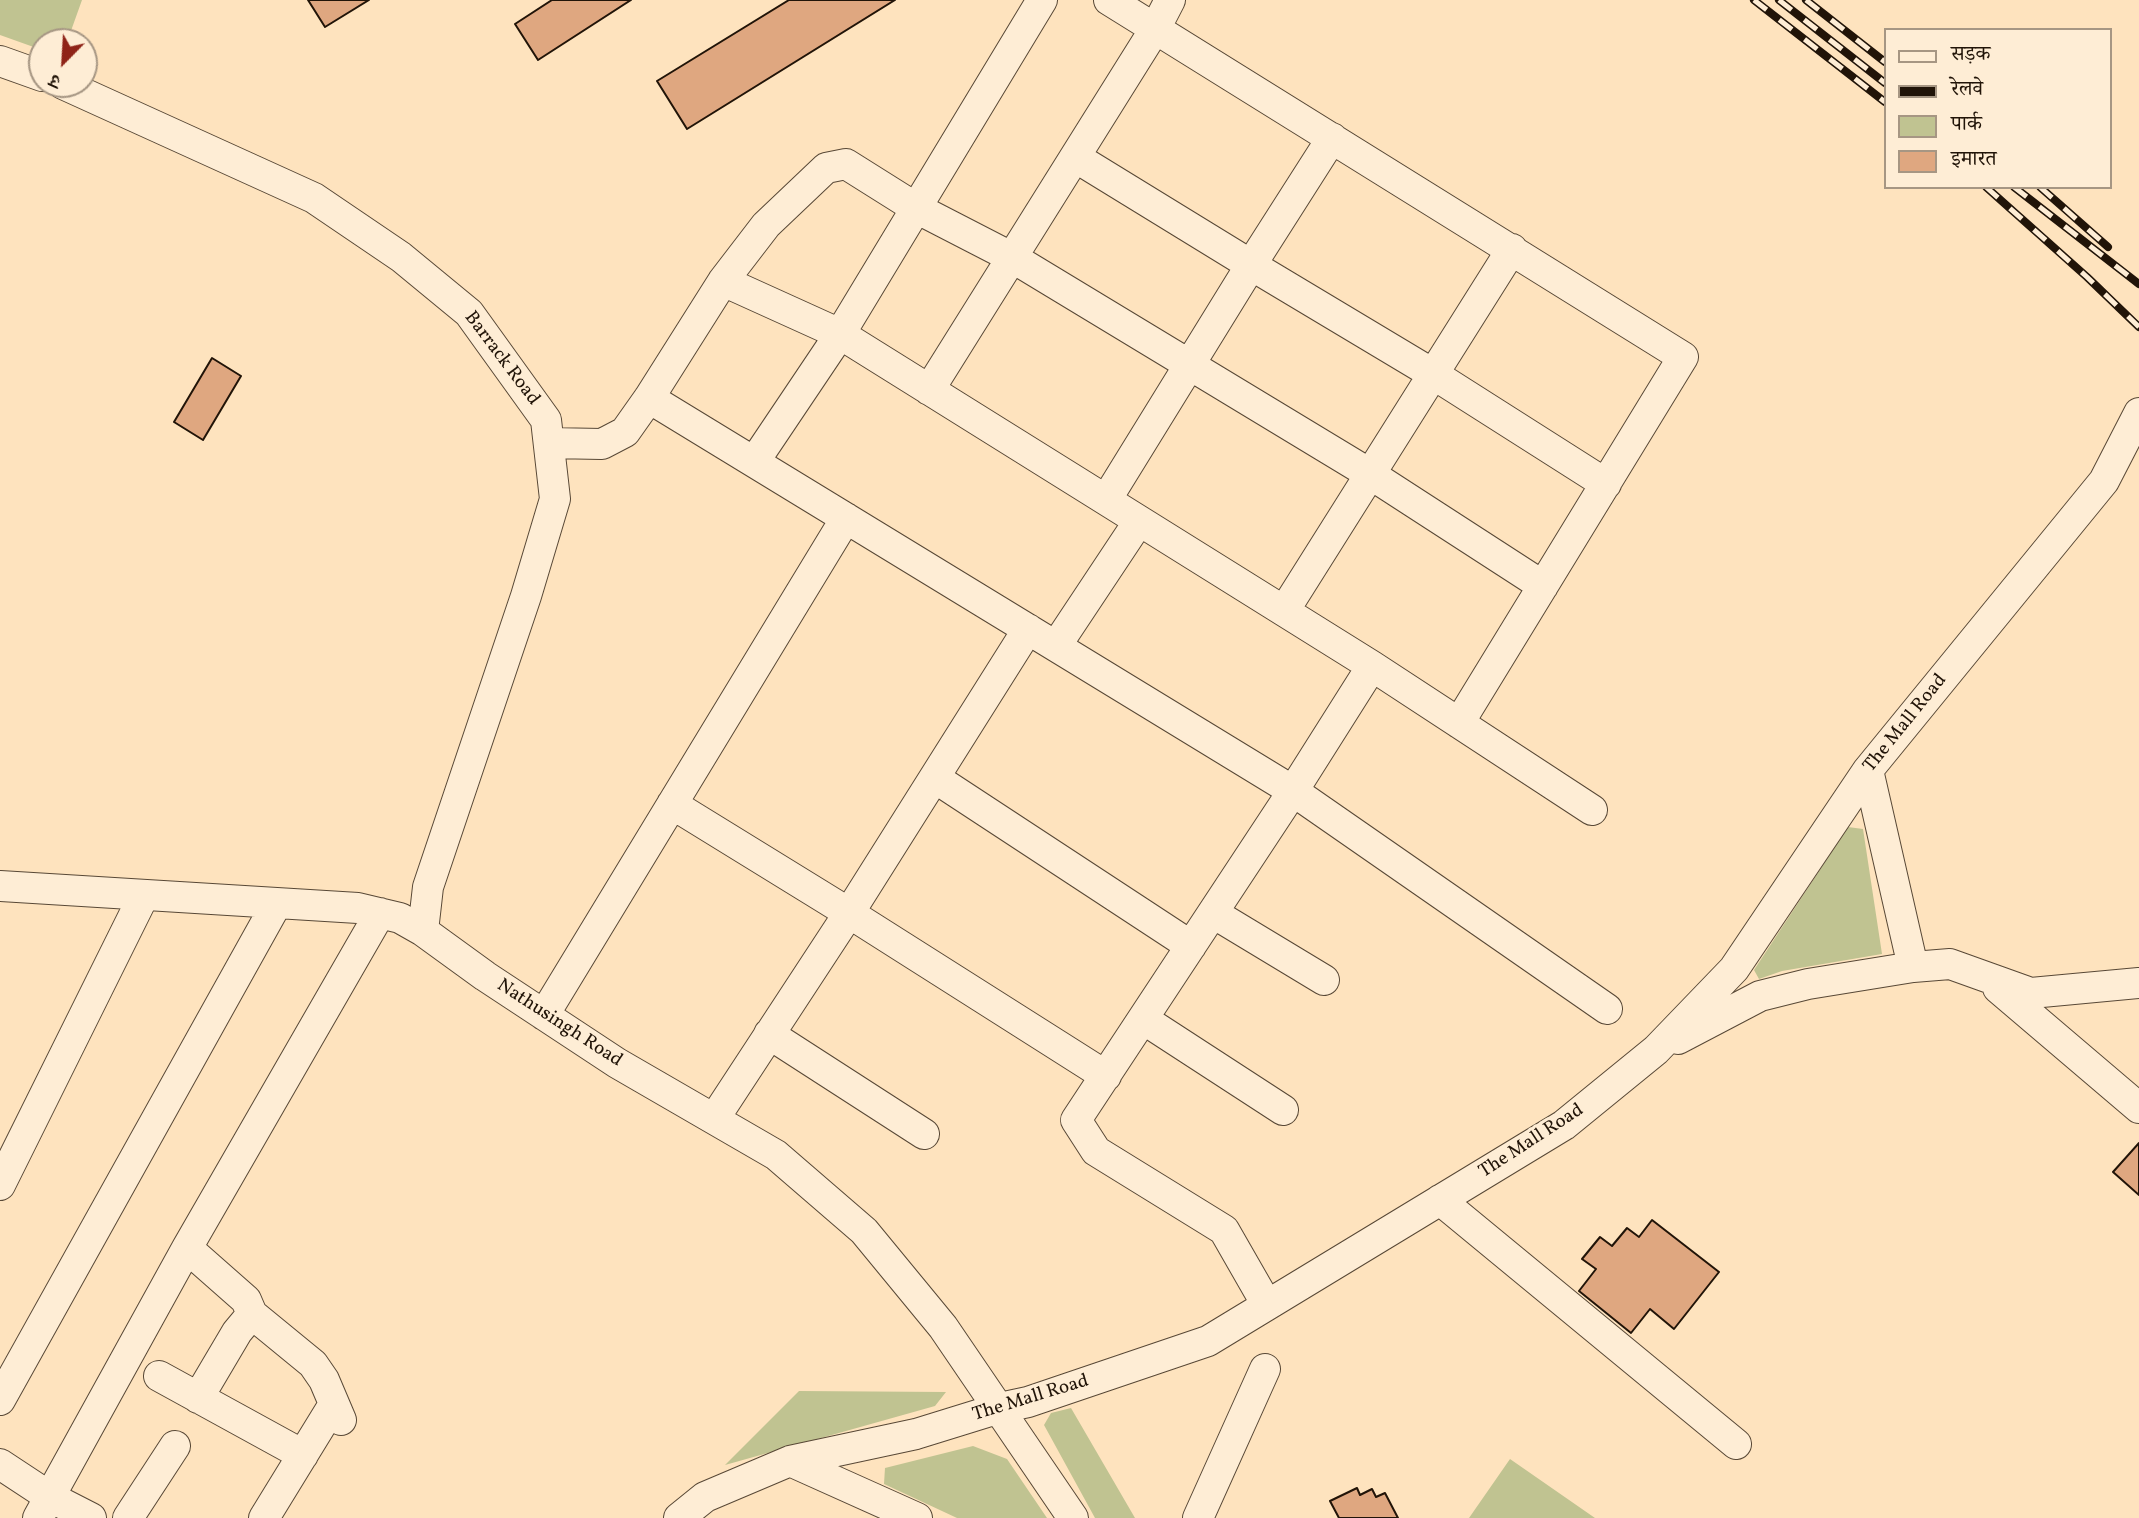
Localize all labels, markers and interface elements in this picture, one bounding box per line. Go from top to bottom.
north arrow [28,28,98,98]
legend [1884,28,2111,189]
text: सड़क [1951,40,1990,69]
text: उ [46,67,65,94]
text: रेलवे [1951,75,1983,104]
text: पार्क [1951,110,1982,139]
text: इमारत [1951,145,1997,174]
street label: Barrack Road [458,308,544,410]
street label: The Mall Road [1859,670,1953,778]
street label: Nathusingh Road [492,975,626,1073]
street label: The Mall Road [1475,1100,1589,1184]
street label: The Mall Road [970,1371,1092,1427]

